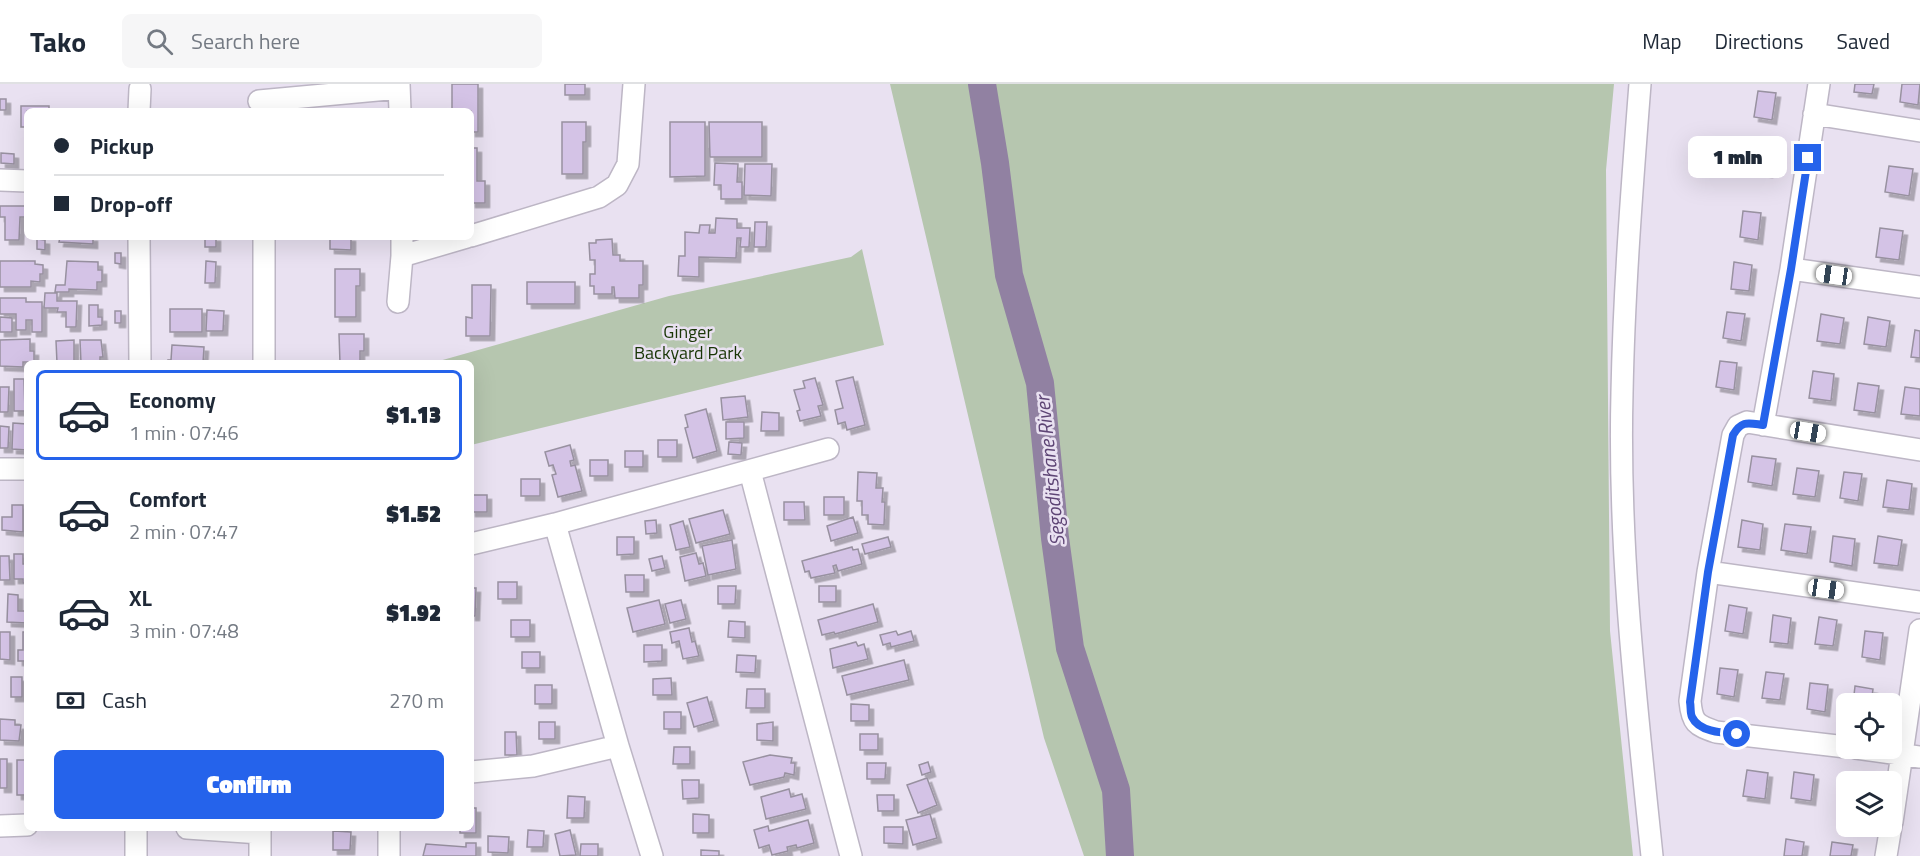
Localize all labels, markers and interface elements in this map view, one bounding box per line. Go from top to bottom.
search box [122,14,542,68]
text: Tako [30,20,86,63]
text: Search here [191,24,300,58]
icon: search [143,25,176,58]
text: Map [1642,25,1682,57]
text: Directions [1715,25,1804,57]
text: Saved [1837,25,1890,57]
text: Pickup [90,129,154,163]
callout: 1 min [1688,137,1787,179]
text: 1 min [1713,141,1762,172]
route end [1794,144,1821,171]
text: Drop-off [90,187,172,221]
car [1815,264,1853,286]
park label: Ginger Backyard Park [634,318,742,366]
text: Economy [129,383,216,417]
icon: car [57,388,111,442]
water label: Segoditshane River [1026,392,1073,548]
text: $1.13 [386,398,441,432]
text: 1 min · 07:46 [129,417,239,448]
car [1789,420,1827,444]
text: Comfort [129,482,207,516]
icon: car [57,487,111,541]
text: $1.52 [386,497,441,531]
text: 2 min · 07:47 [129,516,239,547]
car [1807,578,1845,600]
text: XL [129,581,152,615]
icon: car [57,586,111,640]
text: $1.92 [386,596,441,630]
text: 3 min · 07:48 [129,615,239,646]
text: Cash [102,683,147,717]
icon: cash [54,684,87,717]
text: 270 m [389,685,444,716]
map controls [1836,693,1902,837]
button: locate [1836,693,1902,759]
route start [1723,720,1750,747]
button: Confirm [54,750,444,819]
button: layers [1836,771,1902,837]

